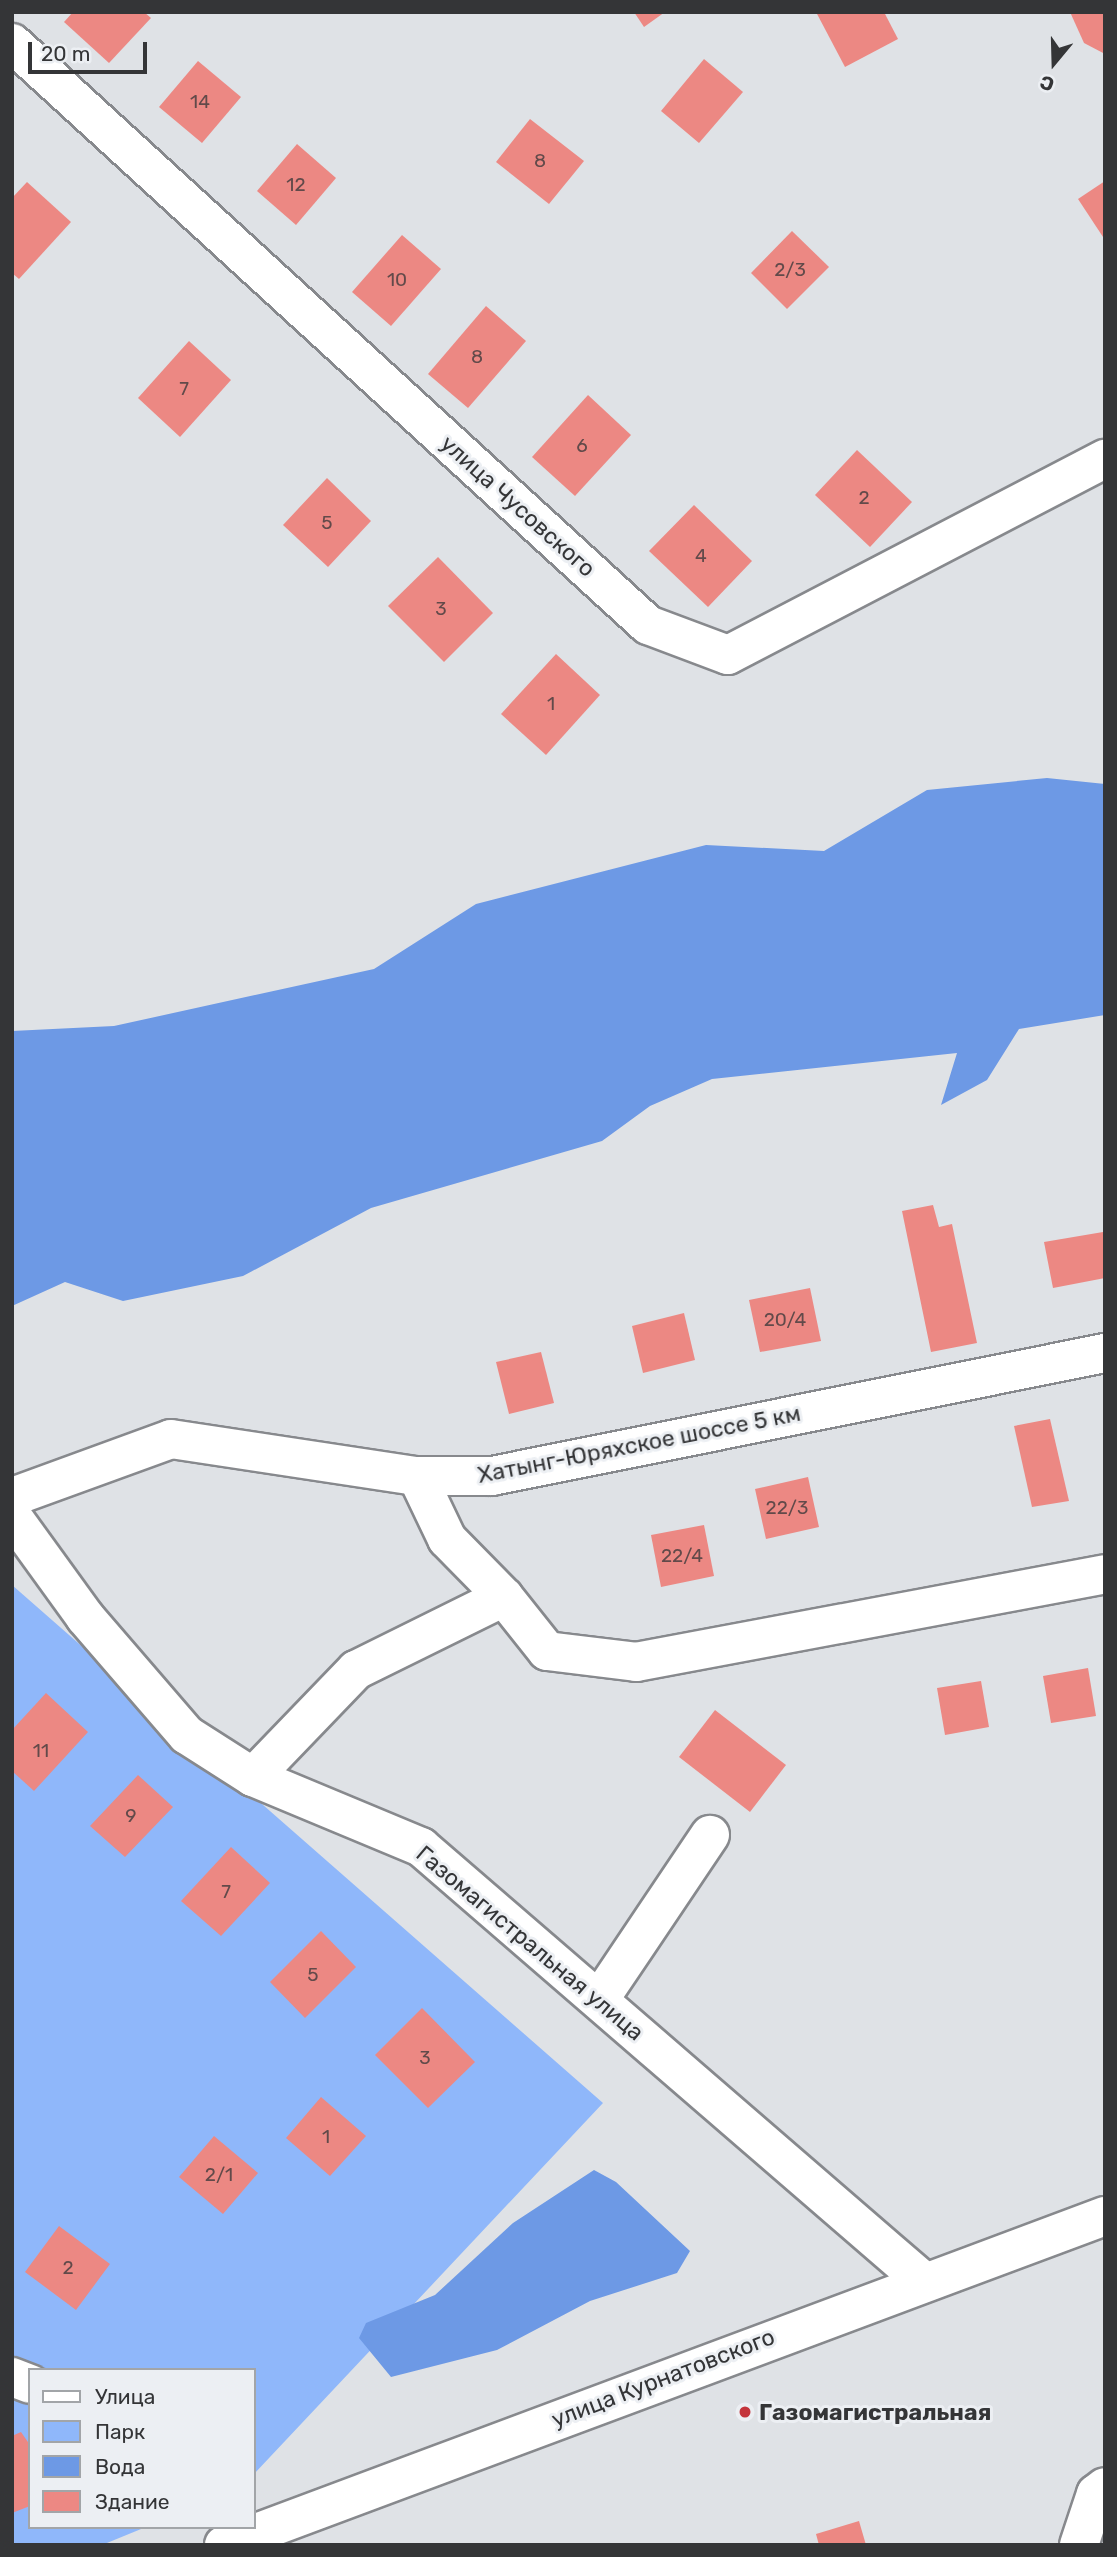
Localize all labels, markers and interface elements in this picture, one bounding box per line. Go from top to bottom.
scale bar [32,28,150,72]
north arrow [1019,28,1089,98]
text: 20 m [41,41,90,66]
text: С [1037,70,1057,96]
house number: 14 [190,91,210,113]
house number: 8 [534,150,546,172]
house number: 12 [286,174,306,196]
house number: 2/3 [774,259,806,281]
house number: 10 [387,269,407,291]
house number: 8 [471,346,483,368]
house number: 7 [179,378,189,400]
street label: улица Чусовского [435,429,601,583]
house number: 6 [576,435,588,457]
house number: 2 [858,487,870,509]
house number: 5 [321,512,333,534]
house number: 4 [695,545,707,567]
house number: 3 [435,598,447,620]
house number: 1 [547,693,555,715]
house number: 20/4 [764,1309,806,1331]
street label: Хатынг-Юряхское шоссе 5 км [475,1399,803,1489]
house number: 22/3 [766,1497,808,1519]
house number: 22/4 [661,1545,703,1567]
house number: 11 [33,1740,49,1762]
house number: 9 [125,1805,137,1827]
street label: Газомагистральная улица [411,1840,649,2046]
house number: 7 [221,1881,231,1903]
house number: 5 [307,1964,319,1986]
house number: 3 [419,2047,431,2069]
house number: 1 [322,2126,330,2148]
house number: 2/1 [205,2164,233,2186]
house number: 2 [62,2257,74,2279]
street label: улица Курнатовского [548,2323,778,2433]
legend [28,2368,256,2529]
text: Улица [95,2384,155,2409]
place label: Газомагистральная [759,2398,992,2426]
marker: Газомагистральная [737,2404,753,2420]
text: Парк [95,2419,145,2444]
text: Вода [95,2454,145,2479]
text: Здание [95,2489,170,2514]

